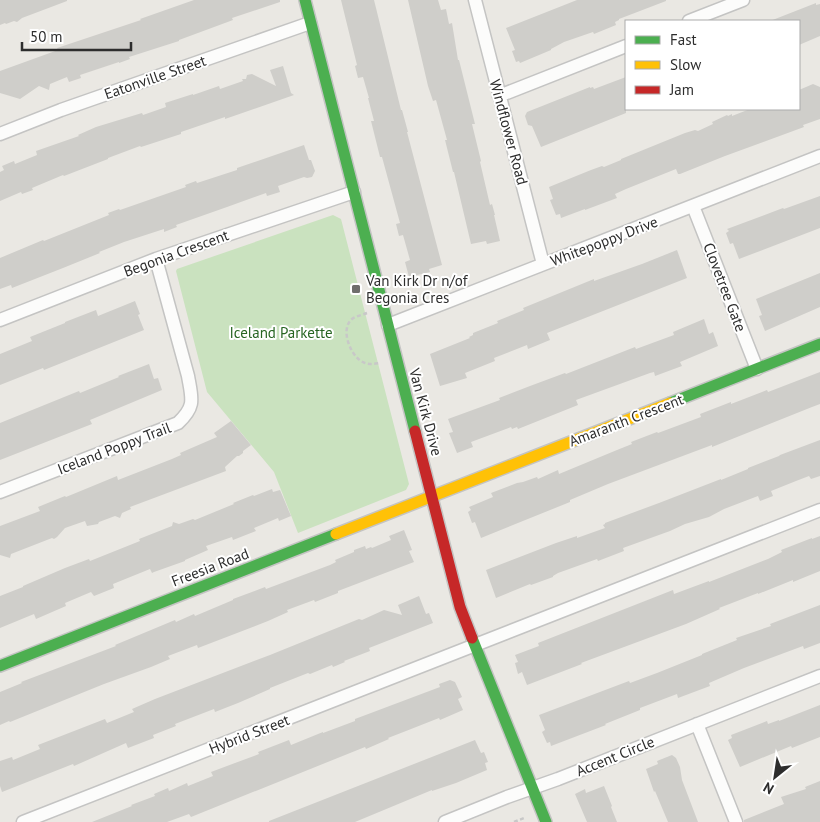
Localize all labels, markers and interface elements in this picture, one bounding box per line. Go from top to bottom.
scale bar [22,20,131,52]
legend [625,20,800,110]
text: 50 m [30,27,63,46]
text: Fast [670,30,697,49]
street label: Eatonville Street [102,51,208,103]
text: Slow [670,55,701,74]
street label: Windflower Road [486,77,532,187]
text: Jam [669,80,694,99]
street label: Whitepoppy Drive [548,212,660,270]
street label: Begonia Crescent [121,225,231,281]
street label: Clovetree Gate [699,240,751,334]
place label: Van Kirk Dr n/of Begonia Cres [365,271,469,307]
marker: Van Kirk Dr n/of Begonia Cres [350,283,362,295]
park label: Iceland Parkette [229,323,333,342]
street label: Van Kirk Drive [405,365,447,458]
street label: Amaranth Crescent [566,389,686,451]
street label: Iceland Poppy Trail [55,417,174,478]
street label: Freesia Road [169,544,251,590]
street label: Hybrid Street [206,710,292,758]
street label: Accent Circle [573,732,657,780]
north arrow [750,752,800,802]
text: N [760,778,777,798]

